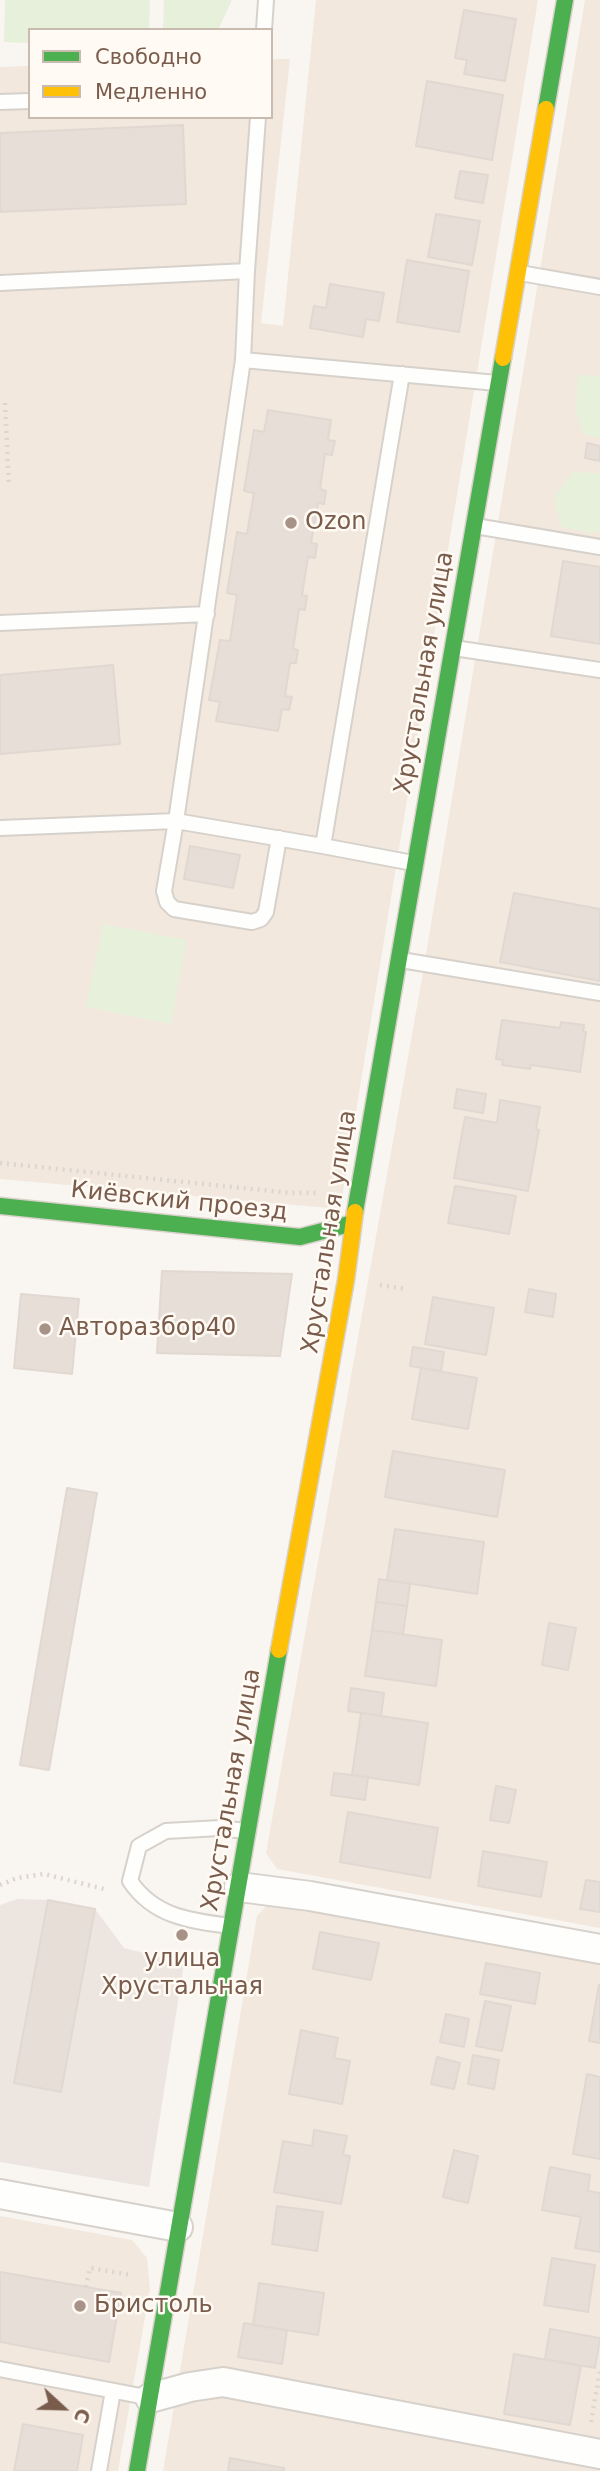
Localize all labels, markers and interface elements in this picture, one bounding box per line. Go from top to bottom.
legend [28,28,273,119]
text: Свободно [95,45,202,69]
text: Медленно [95,80,207,104]
place label: Ozon [305,509,366,537]
marker: Ozon [283,515,299,531]
street label: Хрустальная улица [389,549,461,797]
street label: Хрустальная улица [297,1108,363,1356]
street label: Киёвский проезд [69,1176,289,1228]
place label: Авторазбор40 [59,1315,236,1343]
marker: Авторазбор40 [37,1321,53,1337]
street label: Хрустальная улица [196,1666,268,1914]
marker: улица Хрустальная [174,1927,190,1943]
place label: улица Хрустальная [101,1946,263,2002]
place label: Бристоль [94,2292,213,2320]
marker: Бристоль [72,2298,88,2314]
north arrow [28,2373,98,2443]
text: С [70,2405,95,2426]

